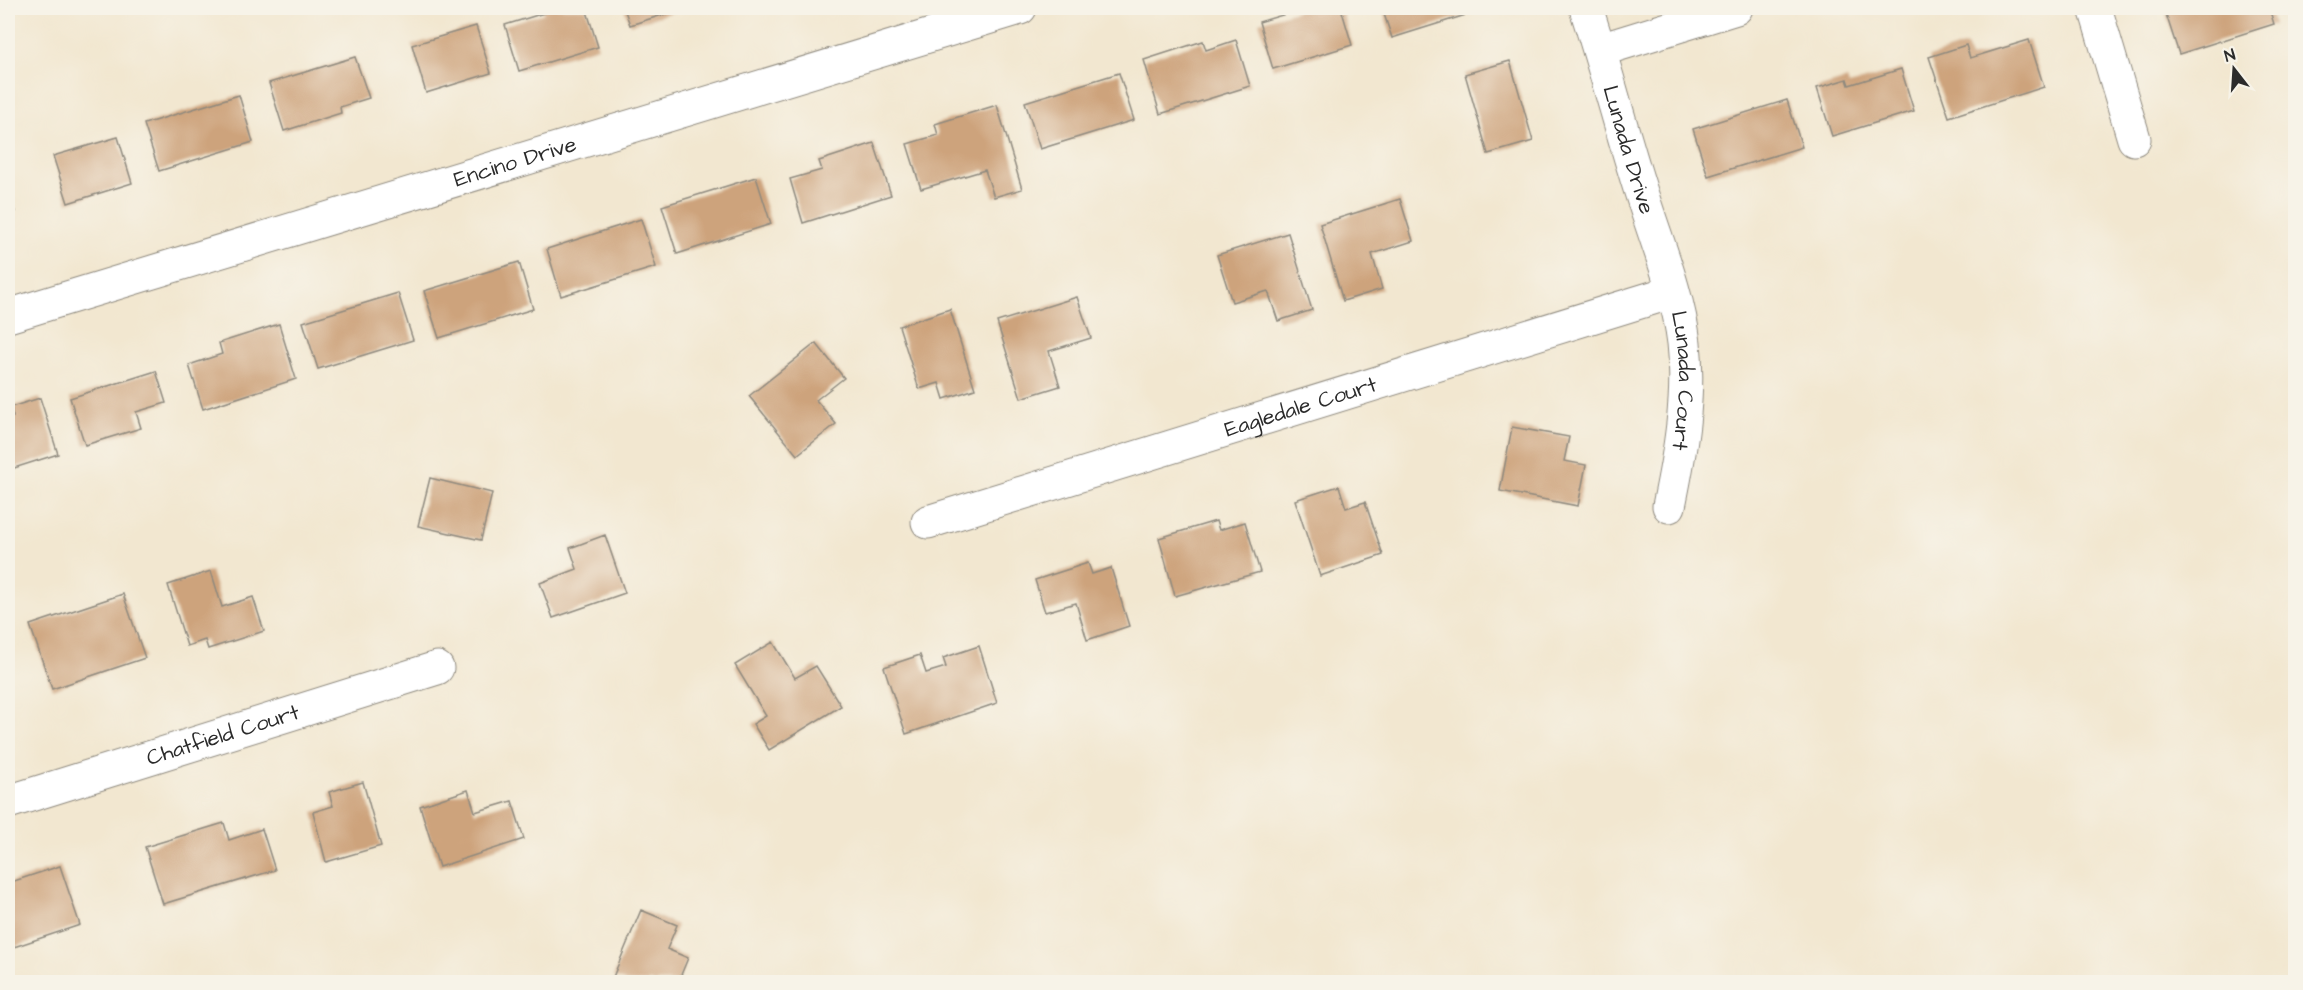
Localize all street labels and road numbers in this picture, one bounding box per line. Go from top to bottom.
street label: Lunada Drive [1595,82,1663,218]
street label: Encino Drive [450,128,580,195]
street label: Lunada Court [1663,308,1701,453]
street label: Eagledale Court [1221,369,1381,445]
street label: Chatfield Court [142,696,303,773]

